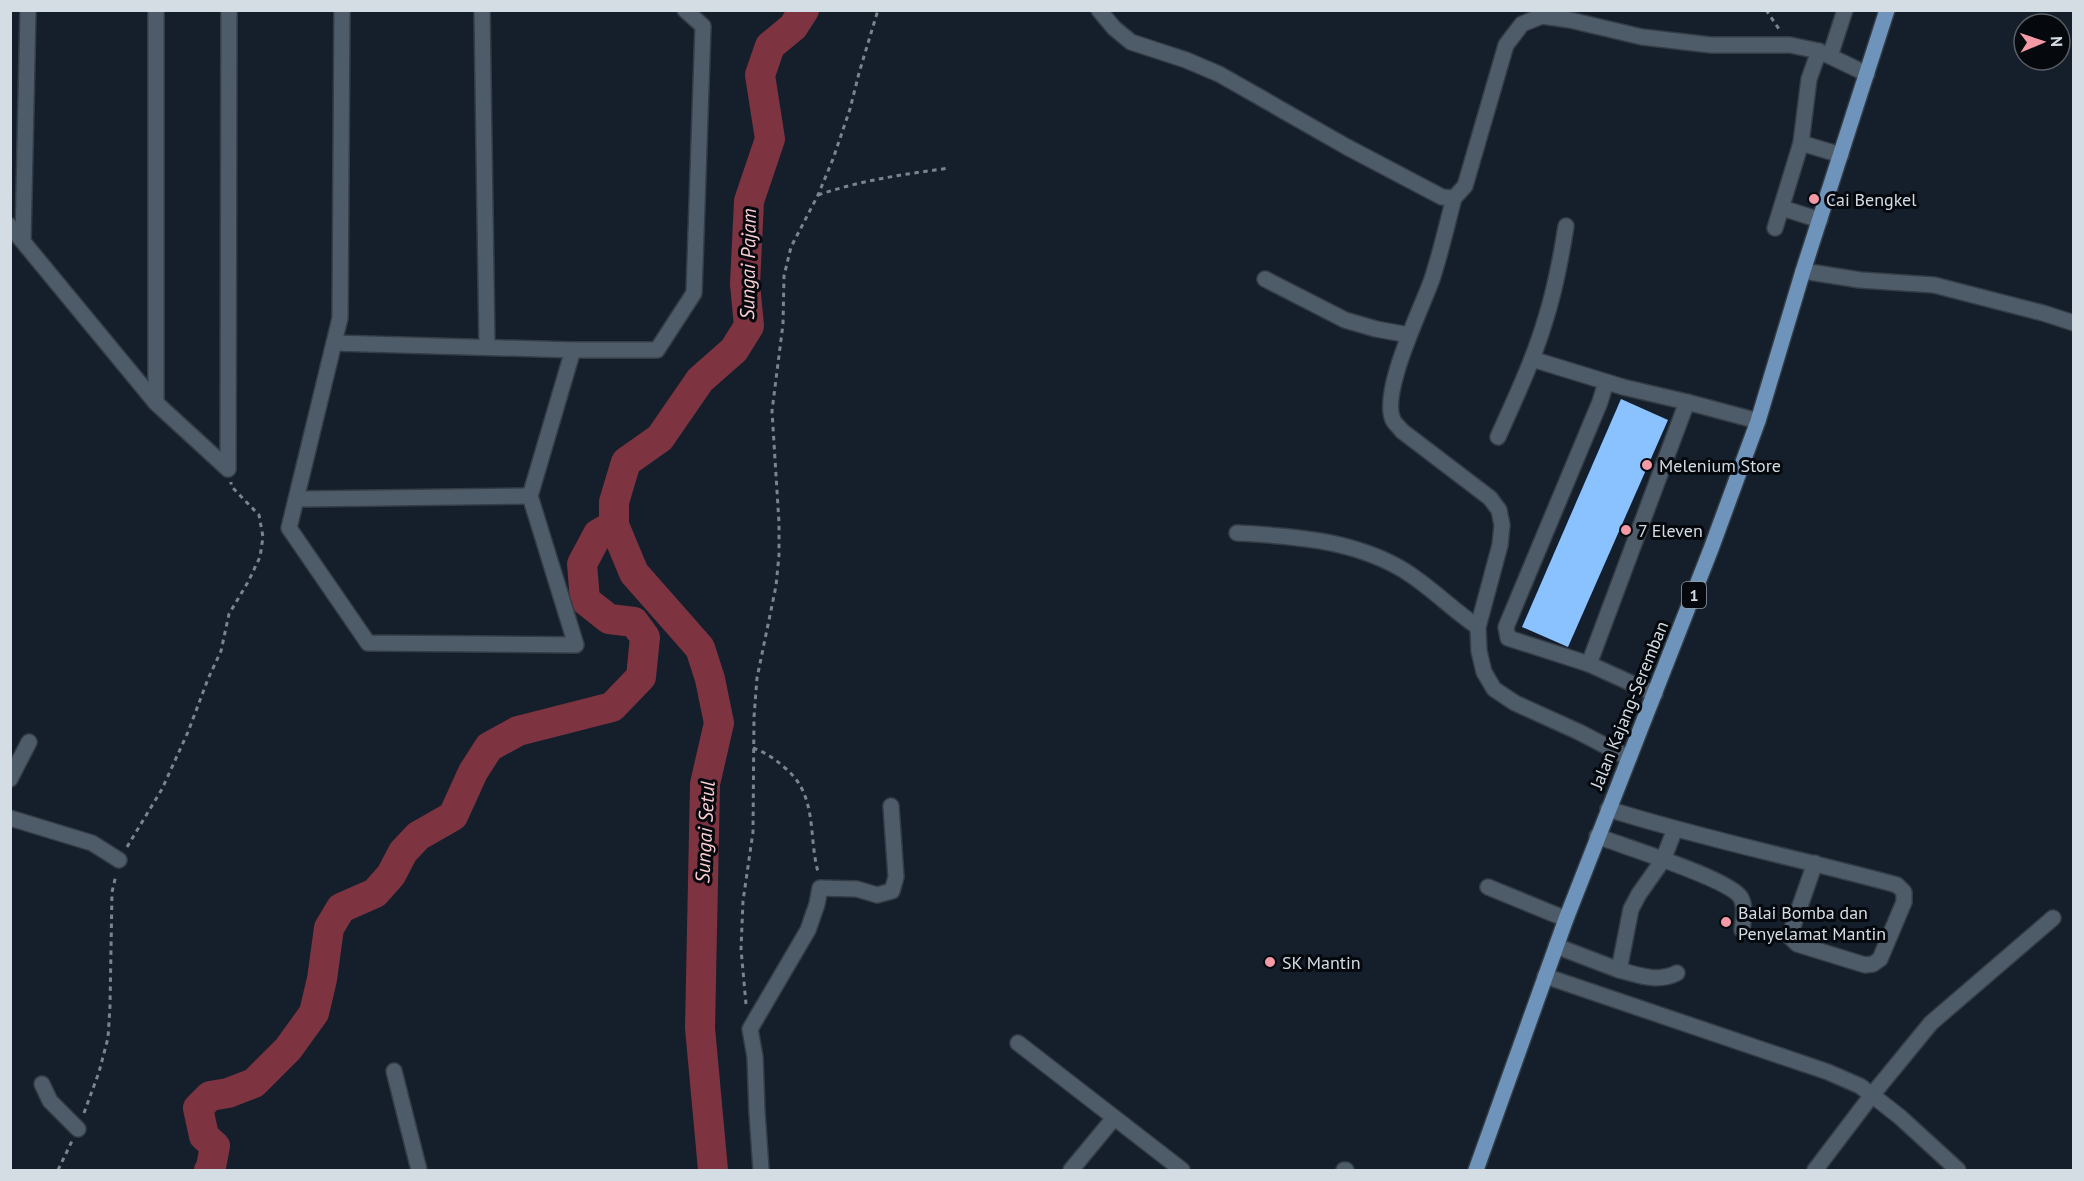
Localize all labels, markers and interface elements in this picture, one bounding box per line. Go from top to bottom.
north arrow [2012,12,2072,72]
text: N [2047,36,2067,47]
place label: Cai Bengkel [1826,188,1917,211]
marker: Cai Bengkel [1807,192,1821,206]
water label: Sungai Pajam [734,208,762,320]
place label: Melenium Store [1659,454,1781,477]
marker: Melenium Store [1640,458,1654,472]
place label: 7 Eleven [1638,519,1703,542]
marker: 7 Eleven [1619,523,1633,537]
road number: 1 [1682,582,1706,608]
street label: Jalan Kajang-Seremban [1584,618,1673,793]
water label: Sungai Setul [689,780,721,884]
place label: Balai Bomba dan Penyelamat Mantin [1738,901,1886,945]
marker: Balai Bomba dan Penyelamat Mantin [1719,915,1733,929]
place label: SK Mantin [1282,951,1361,974]
marker: SK Mantin [1263,955,1277,969]

